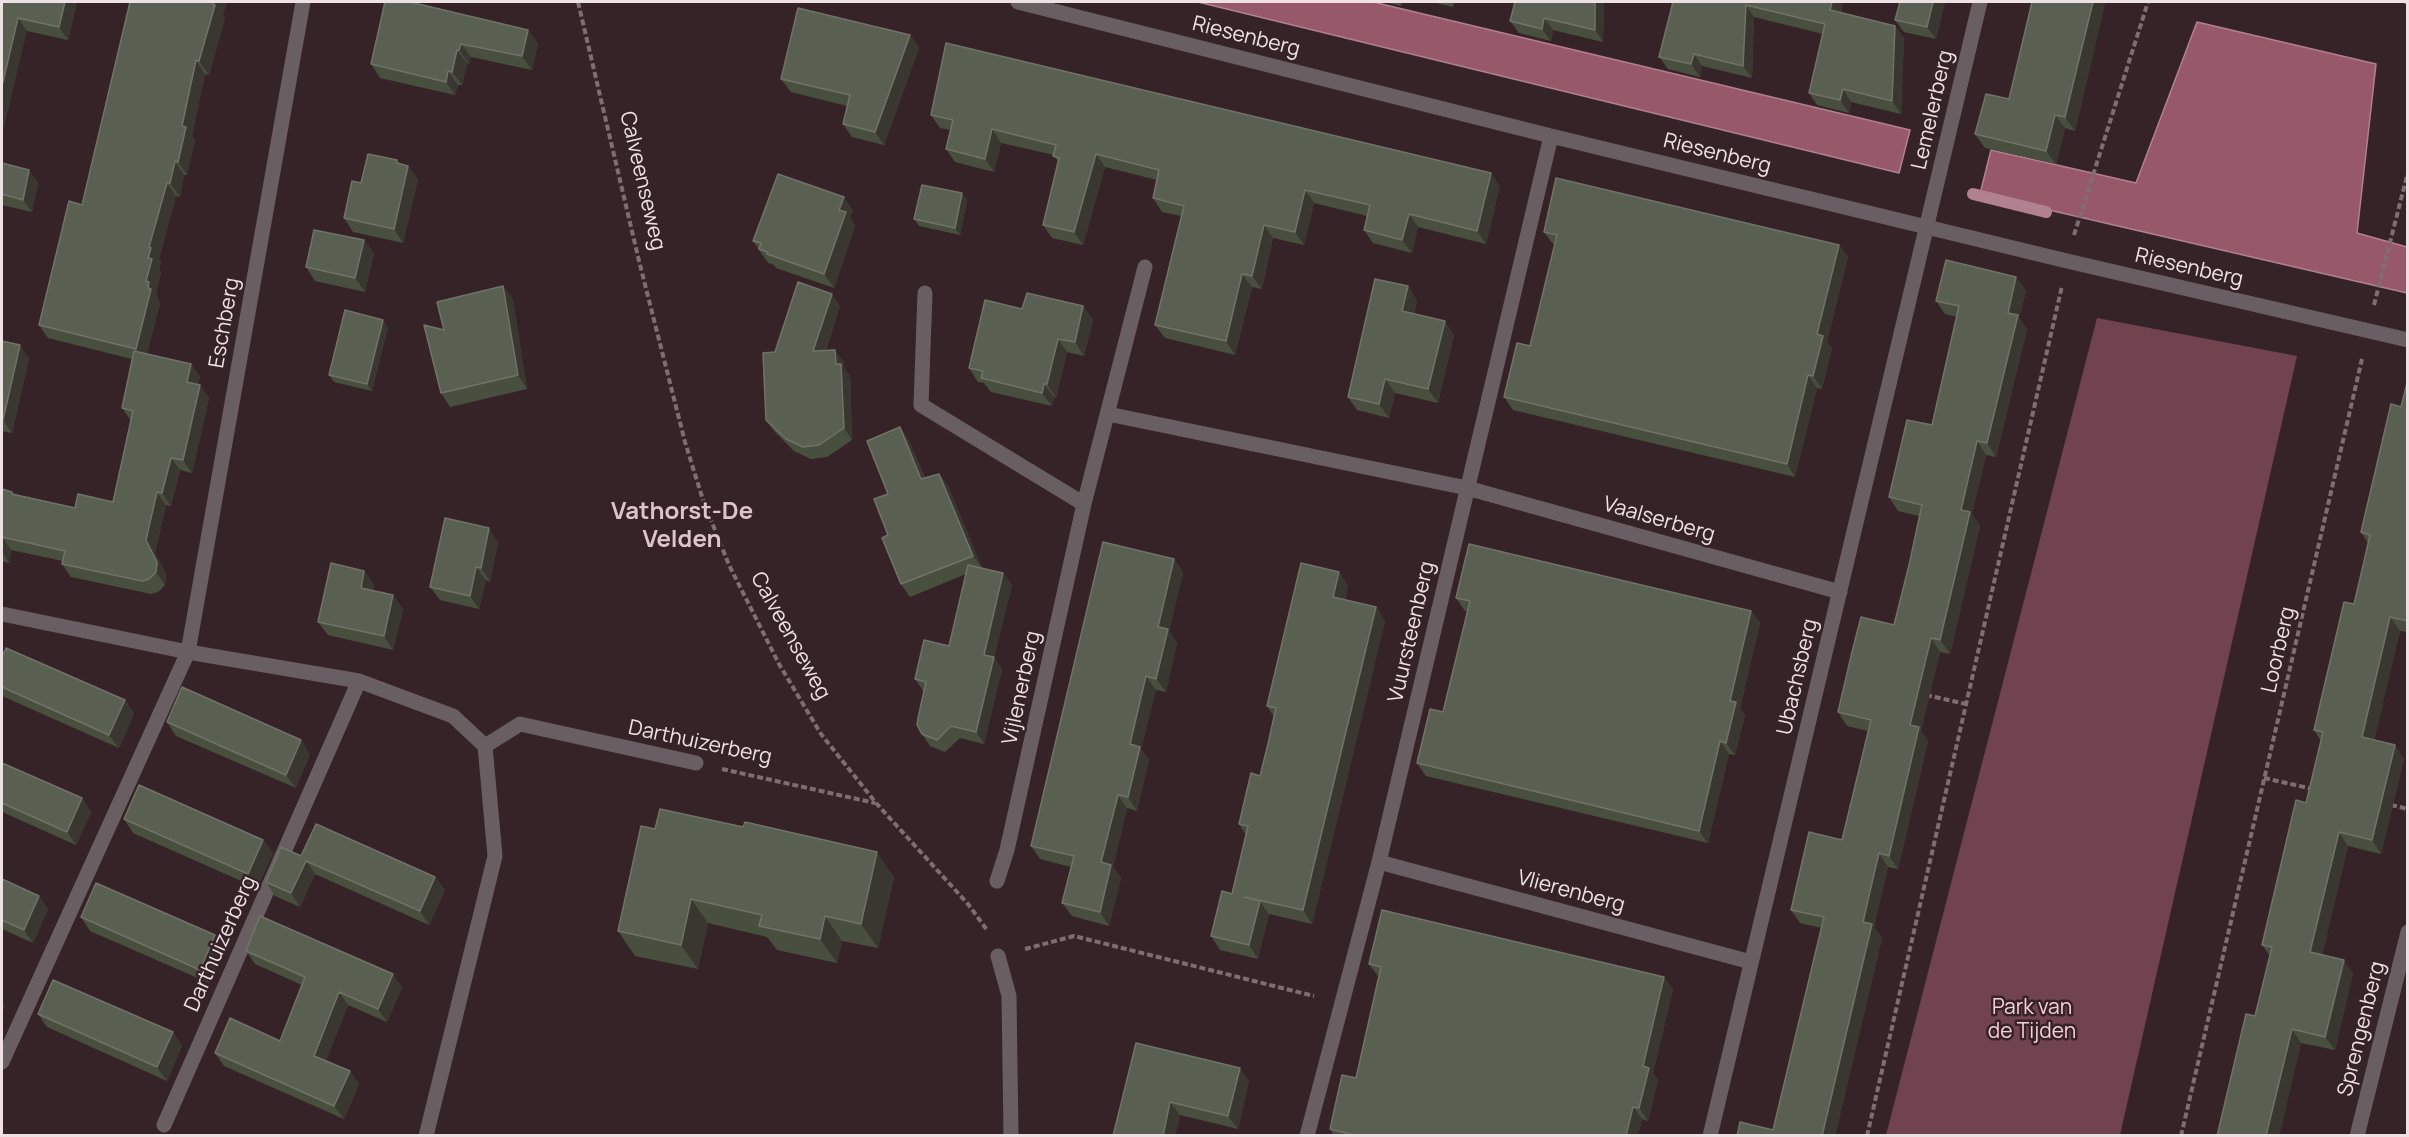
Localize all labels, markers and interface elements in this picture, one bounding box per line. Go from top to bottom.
street label: Riesenberg [1190,11,1302,63]
street label: Lemelerberg [1907,48,1959,172]
street label: Calveenseweg [614,109,670,253]
street label: Riesenberg [1661,128,1773,180]
street label: Riesenberg [2132,243,2246,293]
street label: Eschberg [205,276,245,370]
street label: Vaalserberg [1600,492,1718,548]
district label: Vathorst-De Velden [611,498,753,554]
street label: Vuursteenberg [1384,559,1440,705]
street label: Calveenseweg [745,568,835,704]
street label: Loorberg [2257,605,2301,695]
street label: Ubachsberg [1772,617,1824,737]
street label: Vijlenerberg [998,629,1046,747]
street label: Darthuizerberg [626,715,774,771]
street label: Vlierenberg [1514,866,1628,918]
street label: Darthuizerberg [180,872,262,1016]
street label: Sprengenberg [2333,959,2391,1099]
park label: Park van de Tijden [1988,995,2076,1045]

